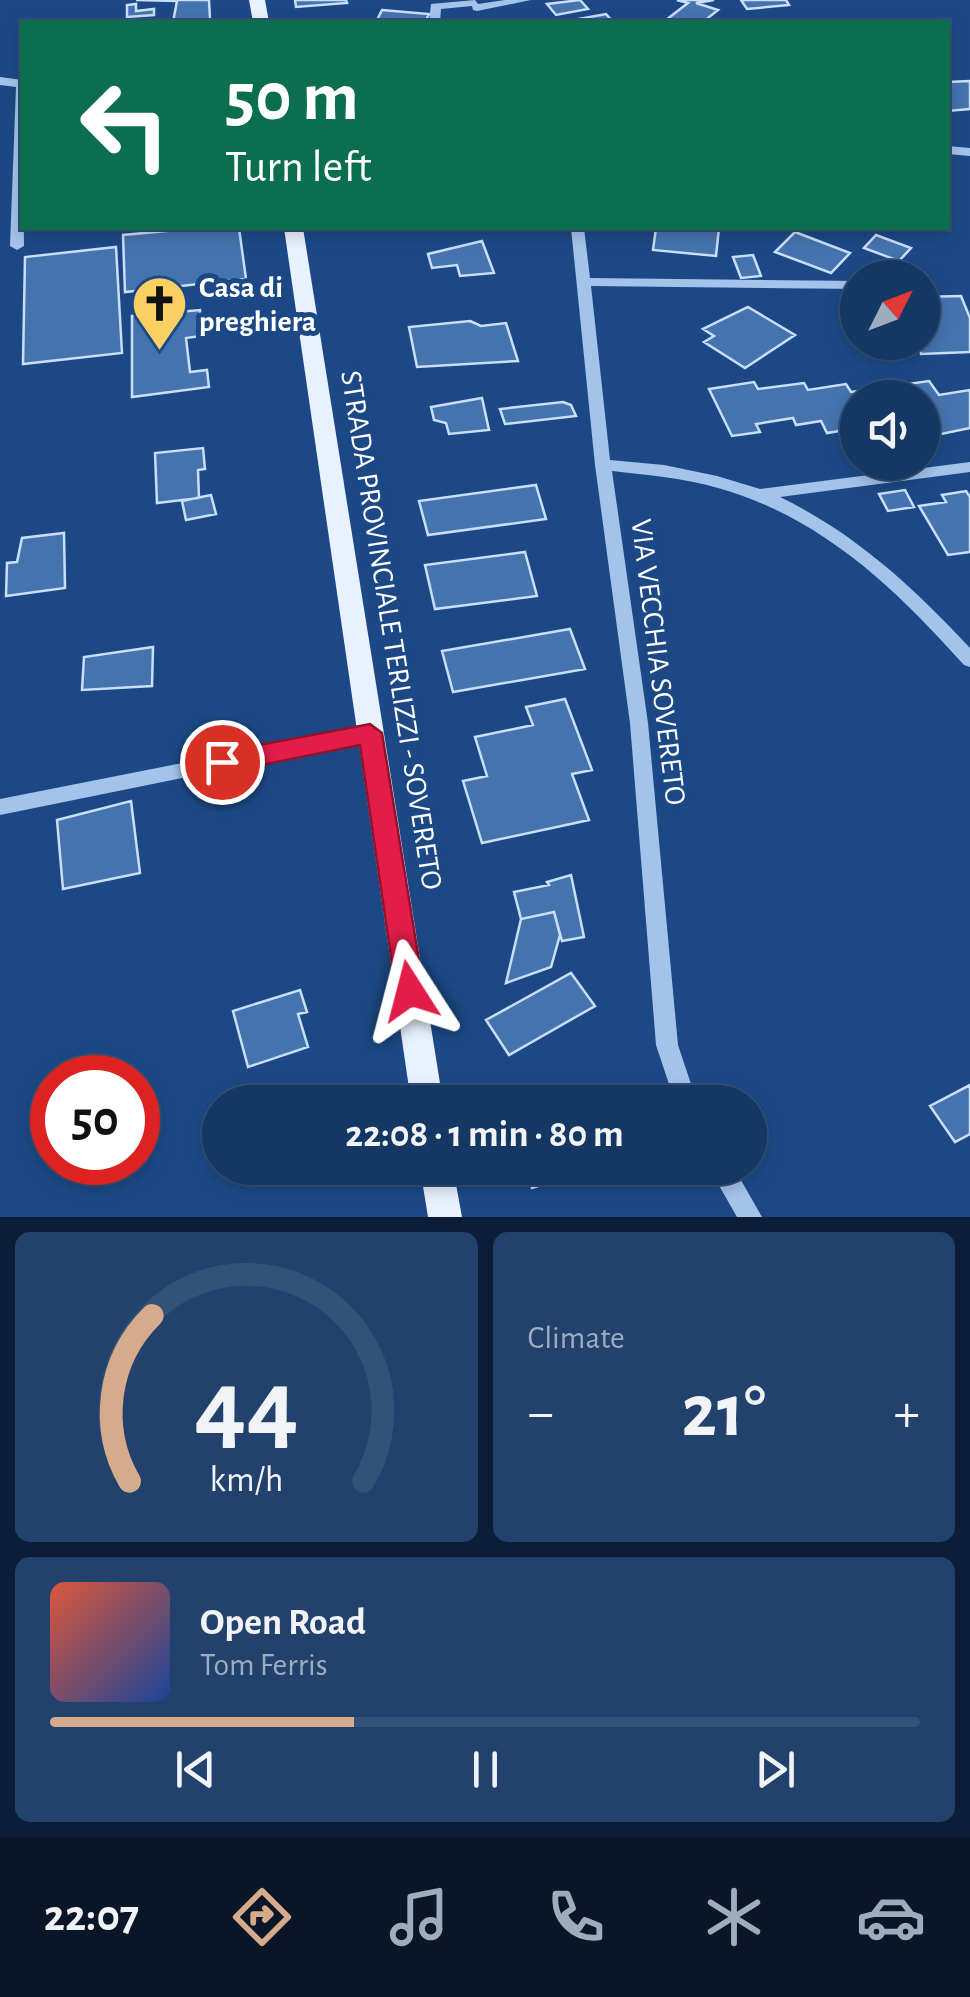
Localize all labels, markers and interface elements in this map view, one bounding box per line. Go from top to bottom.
icon: left [60,60,190,190]
text: 50 m [225,63,359,133]
text: Turn left [225,145,372,190]
north arrow [840,260,940,360]
map controls [840,260,940,480]
place label: Casa di preghiera [199,273,316,337]
church icon: Casa di preghiera [130,274,190,353]
street label: STRADA PROVINCIALE TERLIZZI - SOVERETO [335,369,447,892]
button: sound [840,380,940,480]
street label: VIA VECCHIA SOVERETO [626,517,690,807]
pin [180,720,265,805]
icon: arrive [195,735,250,790]
position arrow [358,939,462,1043]
speed limit sign: 50 [30,1055,160,1185]
text: 22:08 · 1 min · 80 m [345,1116,624,1154]
text: Climate [528,1322,625,1354]
text: 44 [194,1356,299,1460]
text: 21° [682,1375,766,1450]
text: − [528,1386,554,1441]
text: + [894,1386,920,1441]
text: km/h [209,1462,283,1498]
text: Open Road [200,1604,366,1642]
text: Tom Ferris [200,1649,328,1681]
icon: previous [168,1742,223,1797]
icon: pause [458,1742,513,1797]
icon: next [748,1742,803,1797]
icon: directions [227,1882,297,1952]
icon: music [384,1882,454,1952]
icon: phone [541,1882,611,1952]
icon: climate [699,1882,769,1952]
icon: car [856,1882,926,1952]
text: 22:07 [44,1894,139,1939]

